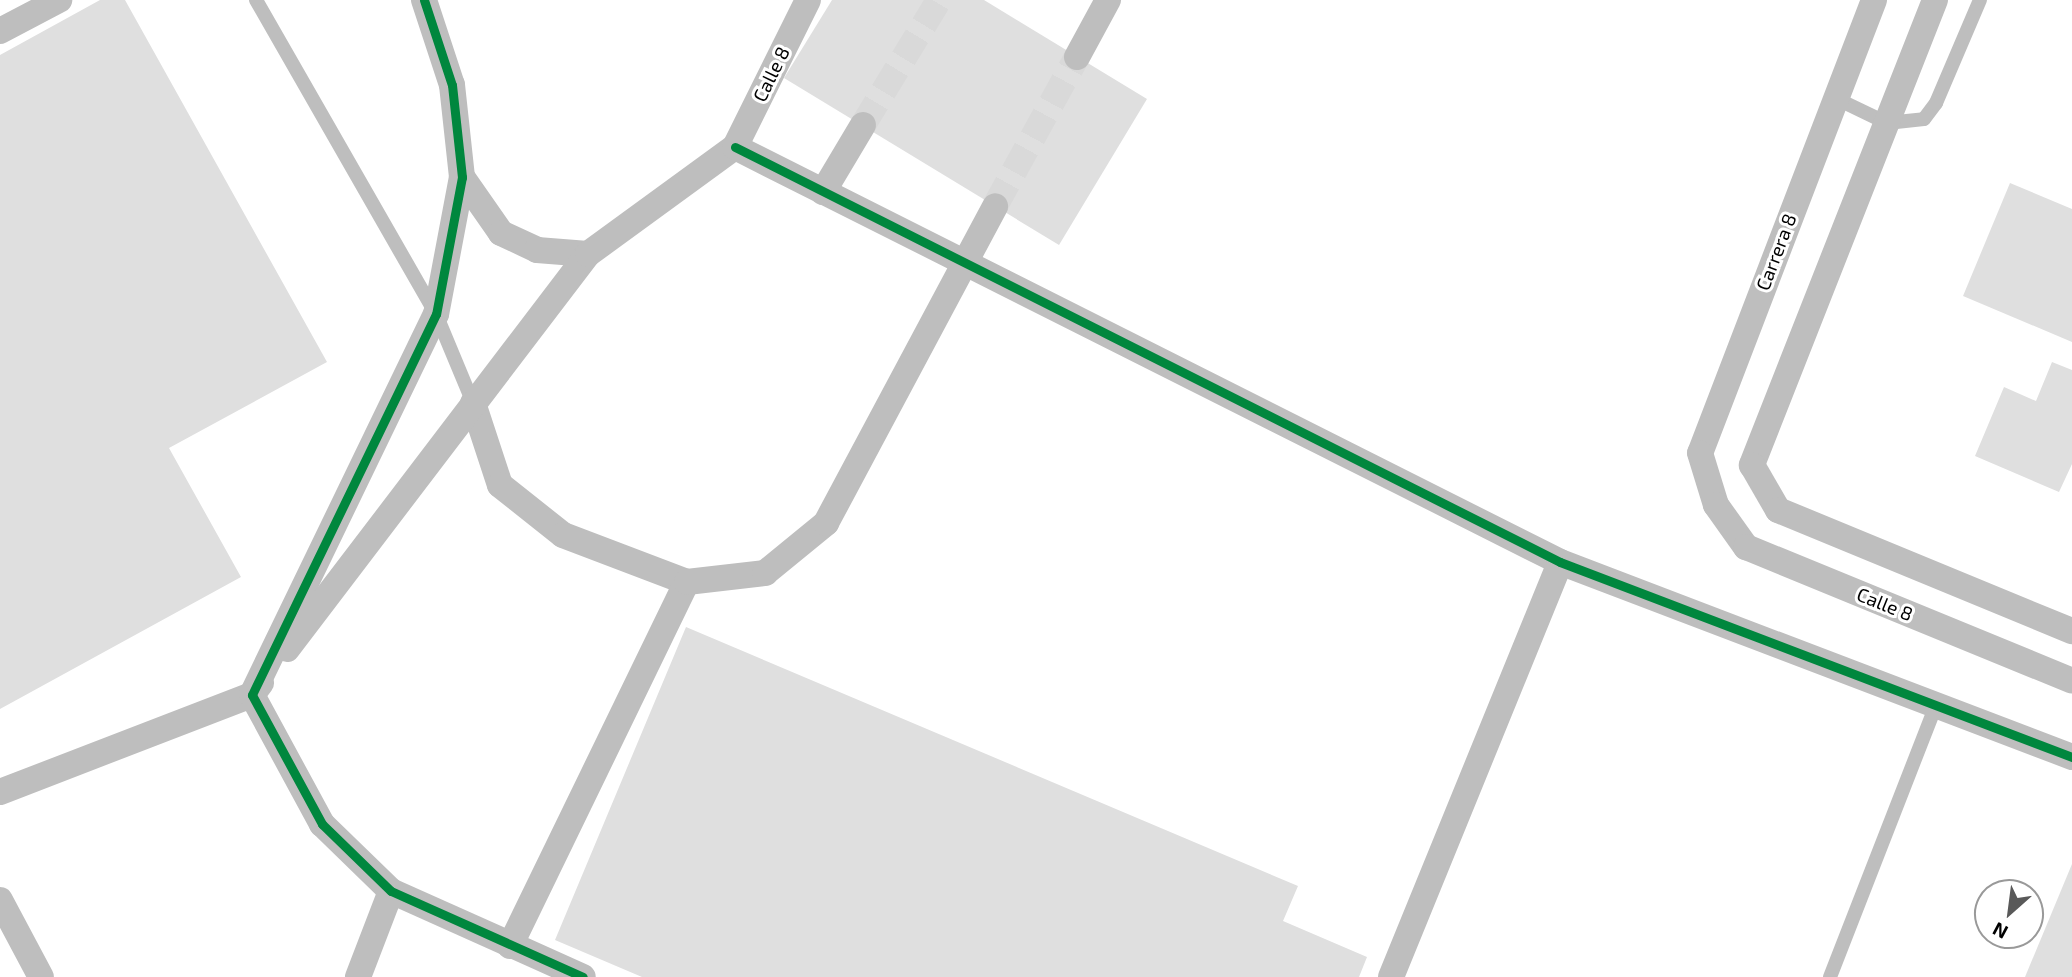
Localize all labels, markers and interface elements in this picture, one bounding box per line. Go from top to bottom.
street label: Calle 8 [748,43,794,105]
street label: Carrera 8 [1751,210,1801,294]
street label: Calle 8 [1854,582,1916,626]
north arrow [1974,879,2044,949]
text: N [1988,918,2011,945]

